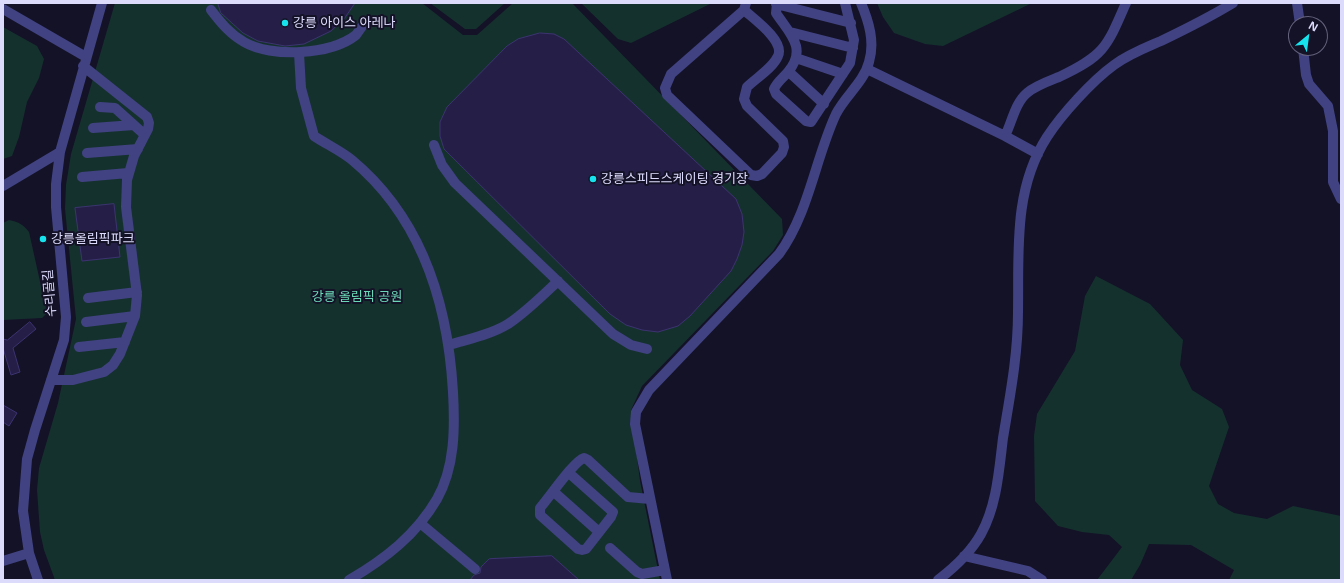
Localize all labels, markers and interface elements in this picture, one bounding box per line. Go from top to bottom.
place label: 강릉 아이스 아레나 [293,15,395,31]
north arrow [1288,16,1328,56]
text: N [1306,17,1321,35]
marker: 강릉 아이스 아레나 [280,18,290,28]
place label: 강릉스피드스케이팅 경기장 [601,171,748,187]
marker: 강릉스피드스케이팅 경기장 [588,174,598,184]
place label: 강릉올림픽파크 [51,231,135,247]
marker: 강릉올림픽파크 [38,234,48,244]
street label: 수리골길 [40,268,60,318]
park label: 강릉 올림픽 공원 [312,289,402,305]

